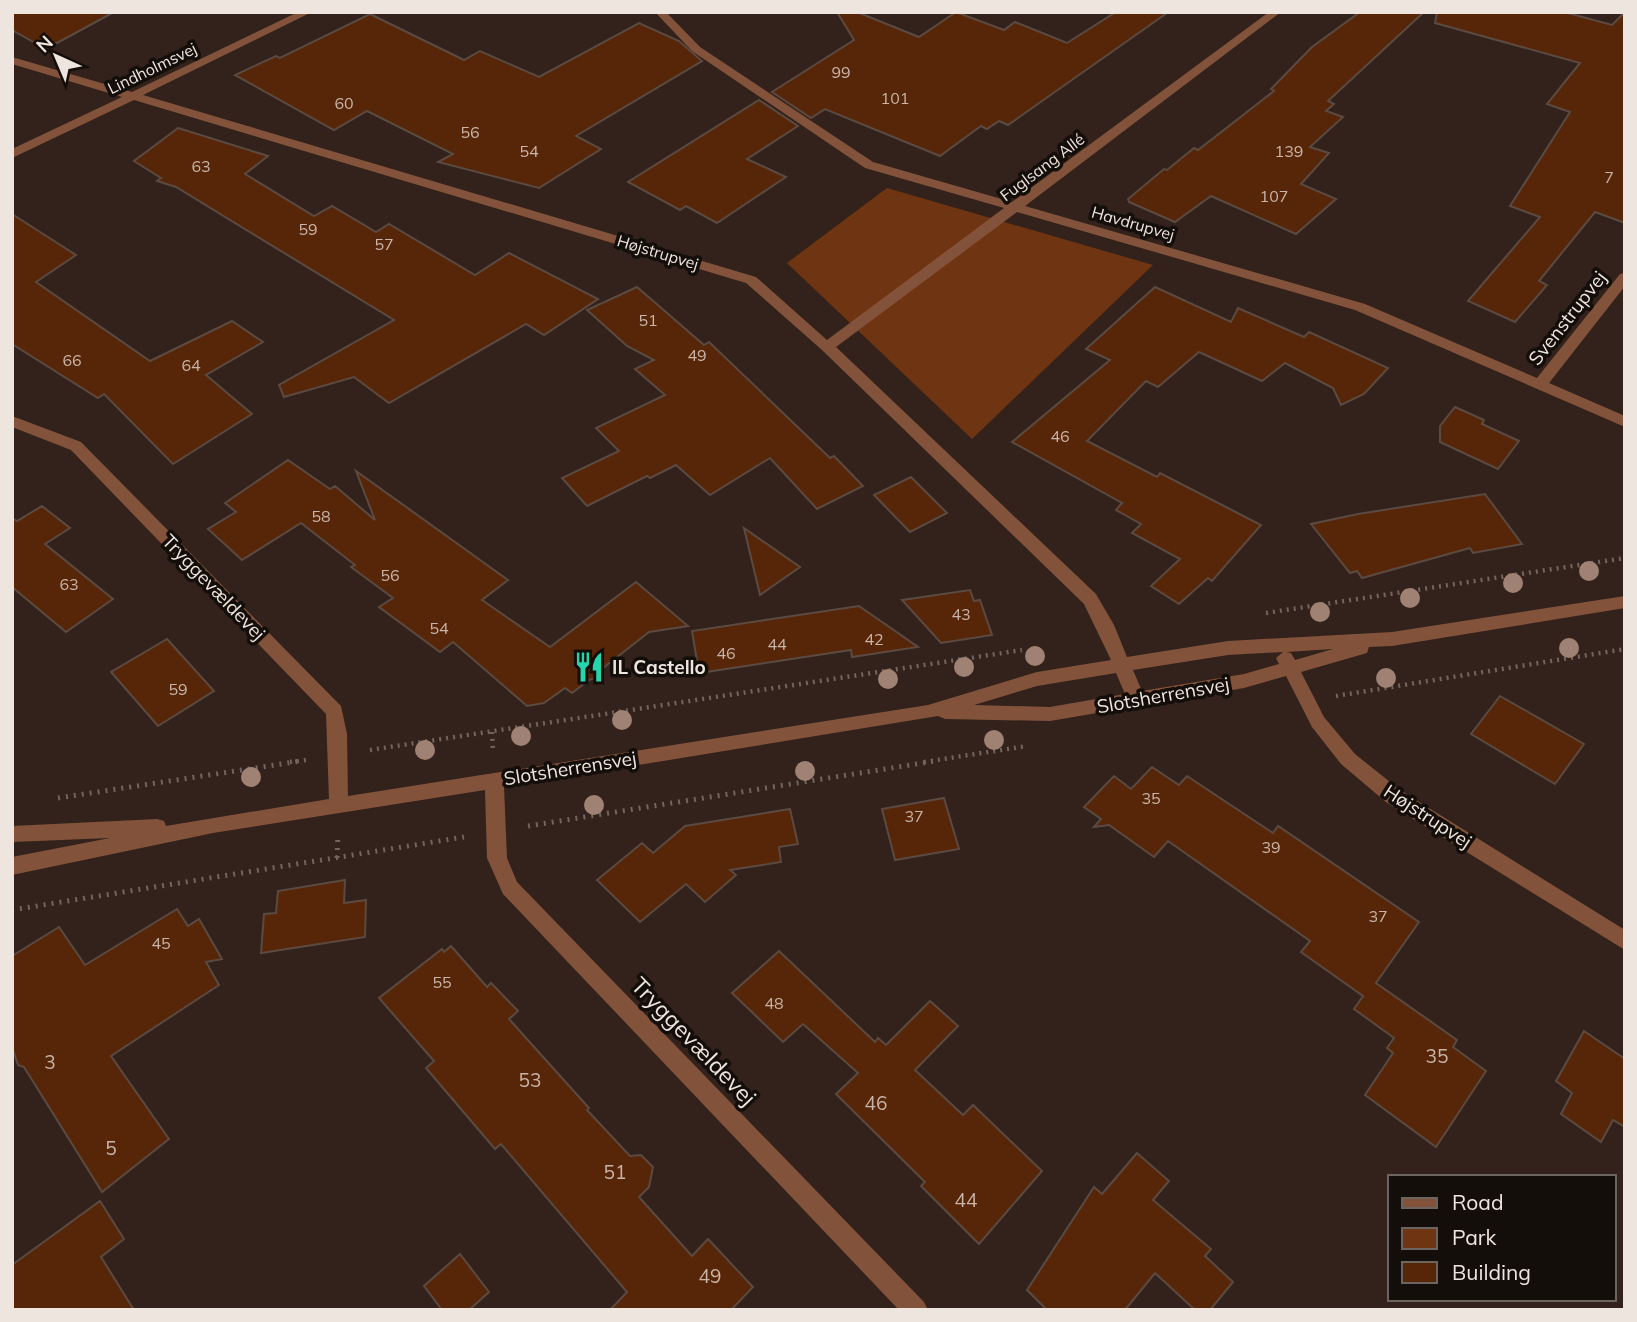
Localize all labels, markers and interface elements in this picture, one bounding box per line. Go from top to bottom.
north arrow [21,21,91,91]
text: N [31,30,58,57]
street label: Lindholmsvej [104,38,200,98]
house number: 99 [831,62,851,82]
house number: 101 [881,88,909,108]
house number: 60 [334,93,354,113]
house number: 56 [460,122,480,142]
street label: Fuglsang Allé [996,129,1088,205]
house number: 54 [519,141,539,161]
house number: 139 [1275,141,1303,161]
house number: 63 [191,156,211,176]
house number: 7 [1604,167,1614,187]
house number: 107 [1260,186,1288,206]
street label: Havdrupvej [1089,202,1177,244]
house number: 59 [298,219,318,239]
street label: Højstrupvej [615,230,701,274]
house number: 57 [374,234,394,254]
street label: Svenstrupvej [1523,266,1611,370]
house number: 51 [638,310,658,330]
house number: 49 [687,345,707,365]
house number: 66 [62,350,82,370]
house number: 64 [181,355,201,375]
house number: 46 [1050,426,1070,446]
house number: 58 [311,506,331,526]
street label: Tryggevældevej [157,529,271,645]
house number: 56 [380,565,400,585]
house number: 63 [59,574,79,594]
house number: 43 [951,604,971,624]
house number: 54 [429,618,449,638]
house number: 42 [864,629,884,649]
house number: 44 [767,634,787,654]
house number: 46 [716,643,736,663]
restaurant icon: IL Castello [572,650,606,684]
place label: IL Castello [612,655,706,679]
street label: Slotsherrensvej [1095,672,1231,718]
house number: 59 [168,679,188,699]
street label: Slotsherrensvej [502,746,638,790]
street label: Højstrupvej [1380,779,1476,853]
house number: 35 [1141,788,1161,808]
house number: 37 [904,806,924,826]
house number: 39 [1261,837,1281,857]
house number: 37 [1368,906,1388,926]
house number: 45 [151,933,171,953]
street label: Tryggevældevej [625,971,763,1111]
house number: 55 [432,972,452,992]
house number: 48 [764,993,784,1013]
house number: 35 [1426,1044,1448,1068]
house number: 3 [44,1050,56,1074]
house number: 53 [519,1068,541,1092]
house number: 46 [865,1091,887,1115]
house number: 5 [105,1136,117,1160]
house number: 51 [604,1160,626,1184]
legend [1388,1175,1616,1301]
house number: 44 [955,1188,977,1212]
text: Road [1452,1189,1503,1215]
text: Park [1452,1224,1496,1250]
text: Building [1452,1259,1531,1285]
house number: 49 [699,1264,721,1288]

